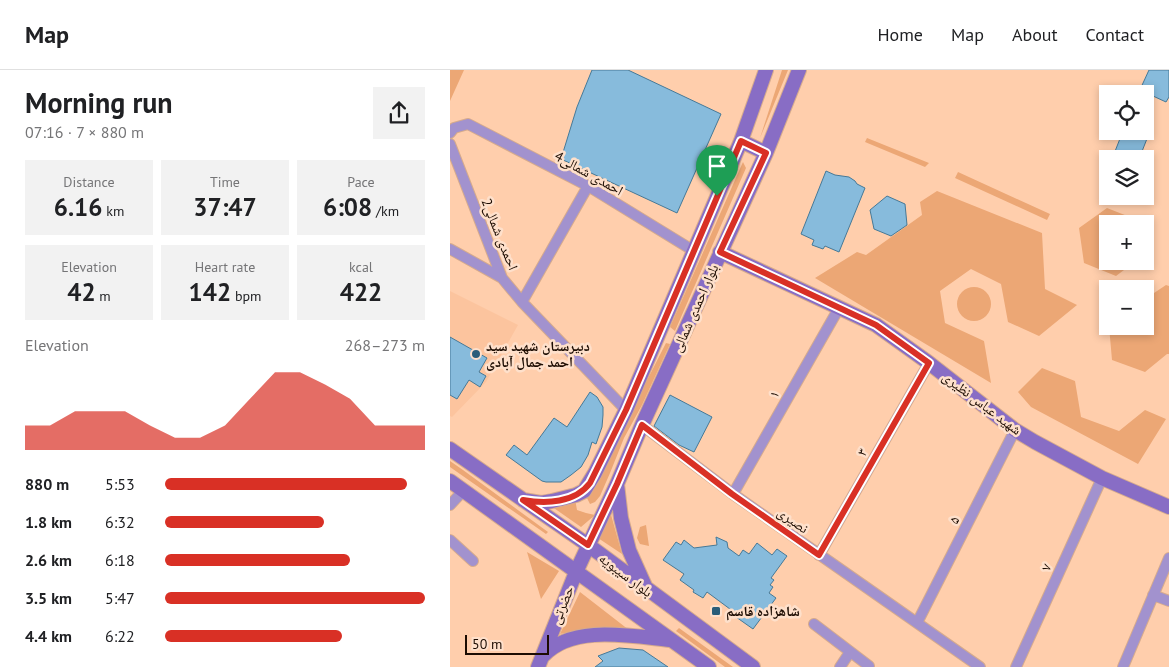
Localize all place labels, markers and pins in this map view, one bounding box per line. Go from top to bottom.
pin [696,145,738,196]
place label: دبیرستان شهید سید احمد جمال آبادی [486,337,590,371]
marker: دبیرستان شهید سید احمد جمال آبادی [470,348,482,360]
place label: شاهزاده قاسم [726,602,800,621]
marker: شاهزاده قاسم [710,605,722,617]

